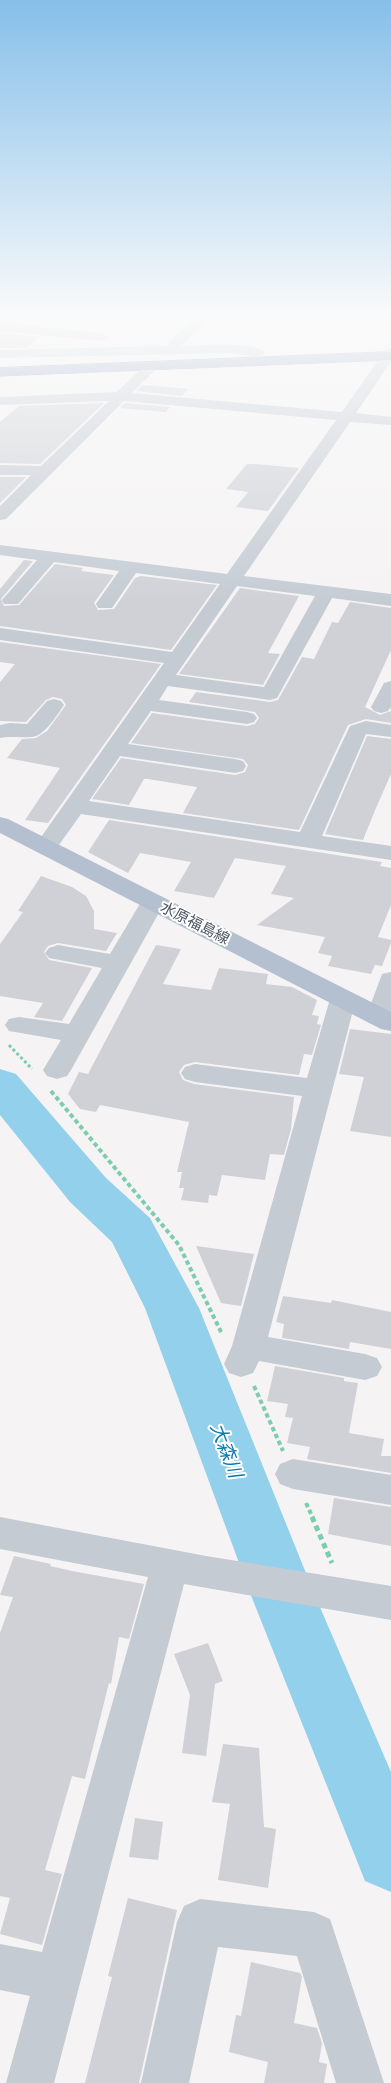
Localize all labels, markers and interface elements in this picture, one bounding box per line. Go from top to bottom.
street label: 水原福島線 [157,898,233,948]
water label: 大森川 [206,1420,247,1483]

